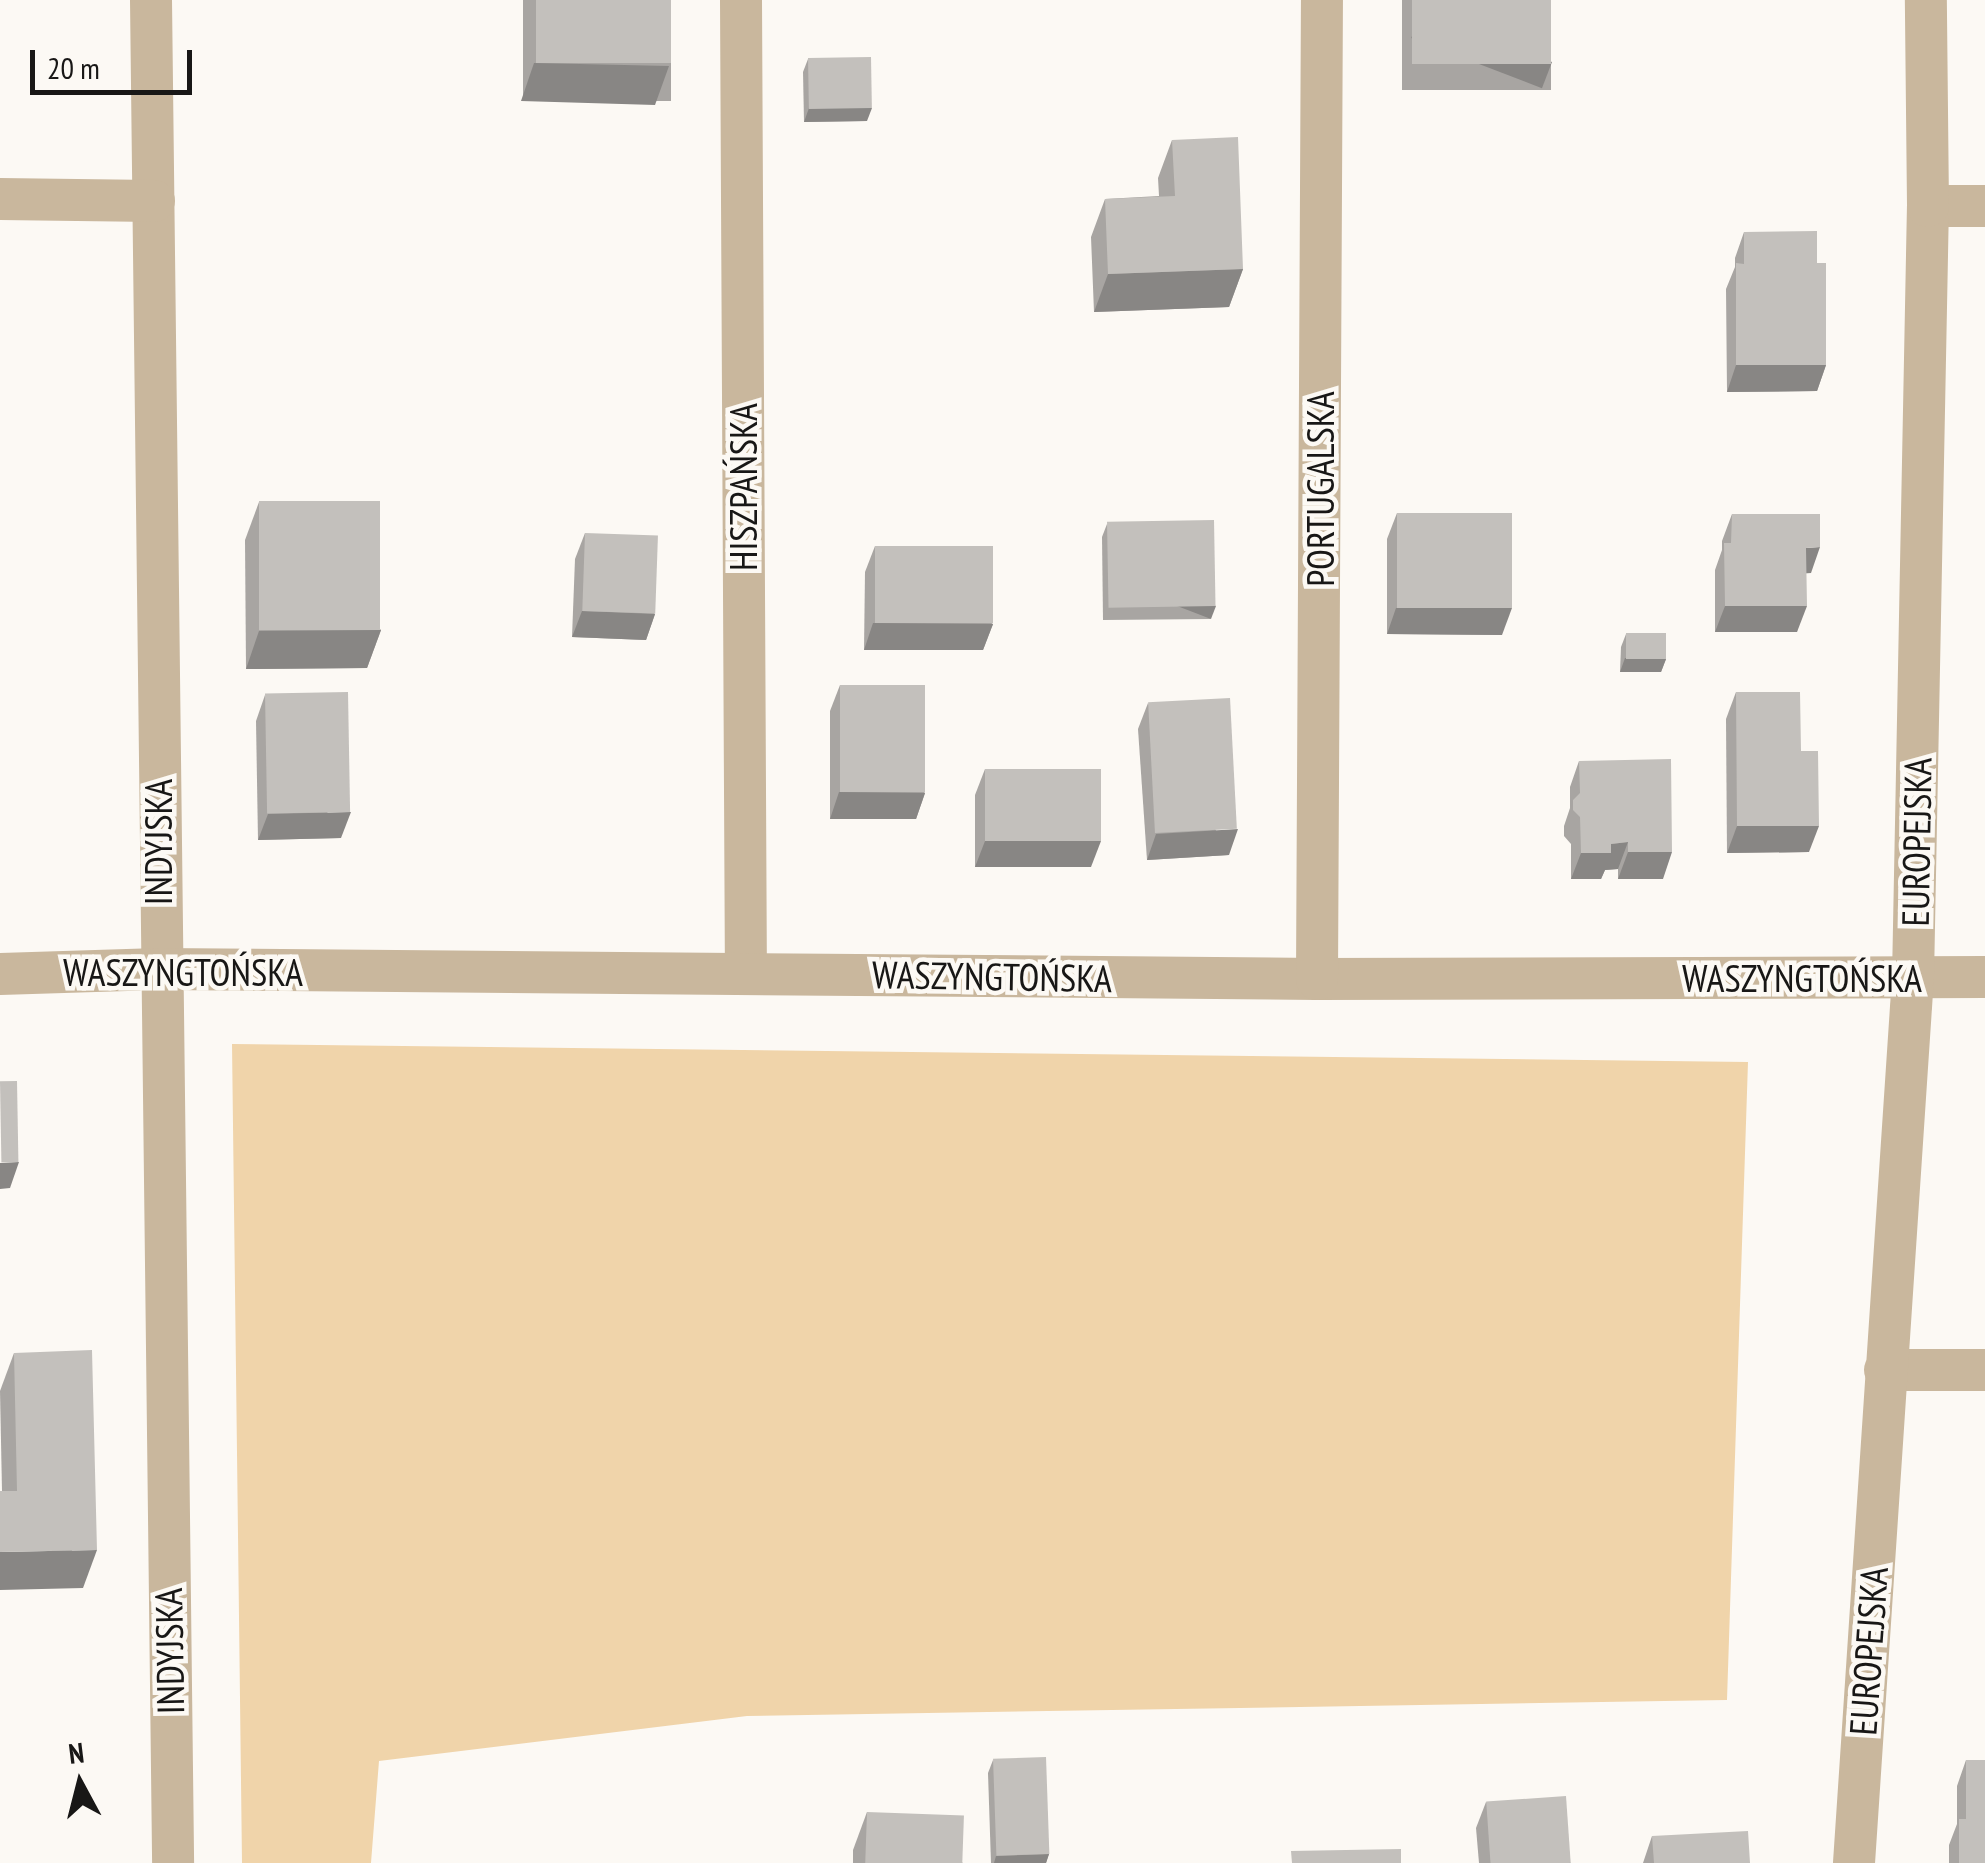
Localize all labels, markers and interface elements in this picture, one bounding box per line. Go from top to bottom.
scale bar [35,30,198,92]
text: 20 m [47,48,100,87]
street label: PORTUGALSKA [1297,391,1343,587]
street label: HISZPAŃSKA [720,403,766,571]
street label: EUROPEJSKA [1892,757,1940,927]
street label: INDYJSKA [135,779,181,905]
street label: WASZYNGTOŃSKA [63,949,303,995]
street label: WASZYNGTOŃSKA [872,951,1112,1001]
street label: WASZYNGTOŃSKA [1682,955,1922,1001]
street label: EUROPEJSKA [1839,1565,1897,1737]
street label: INDYJSKA [145,1587,193,1715]
north arrow [30,1733,130,1833]
text: N [67,1733,86,1772]

